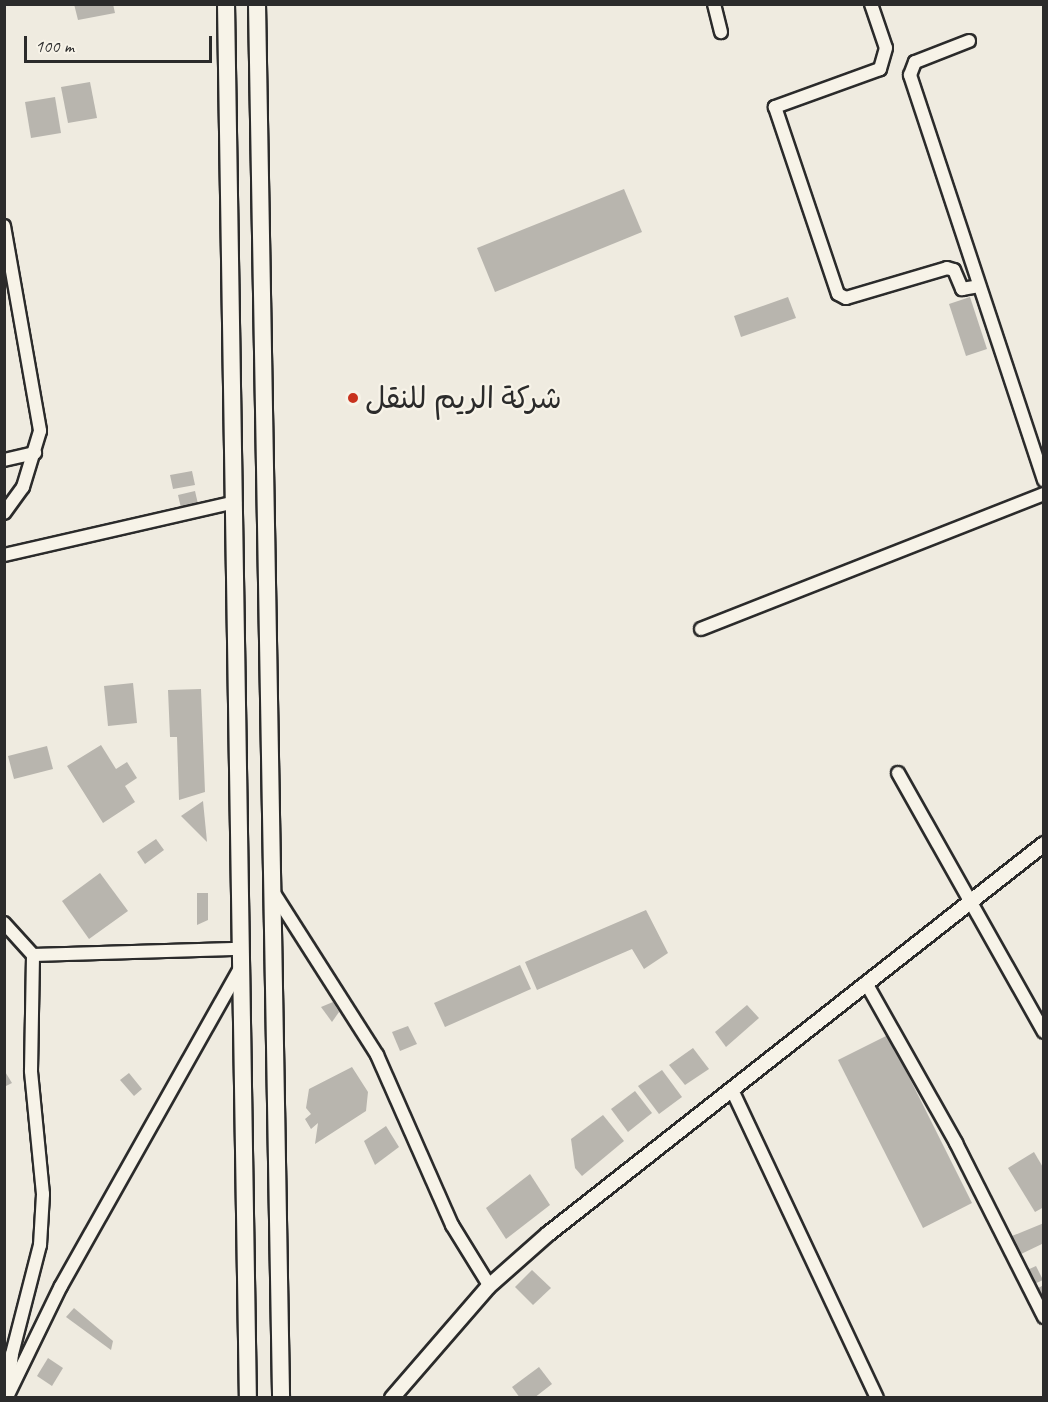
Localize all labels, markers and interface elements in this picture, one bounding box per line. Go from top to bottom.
scale bar [27,24,214,62]
text: 100 m [35,35,74,57]
place label: شركة الريم للنقل [365,380,562,416]
marker: شركة الريم للنقل [346,391,360,405]

